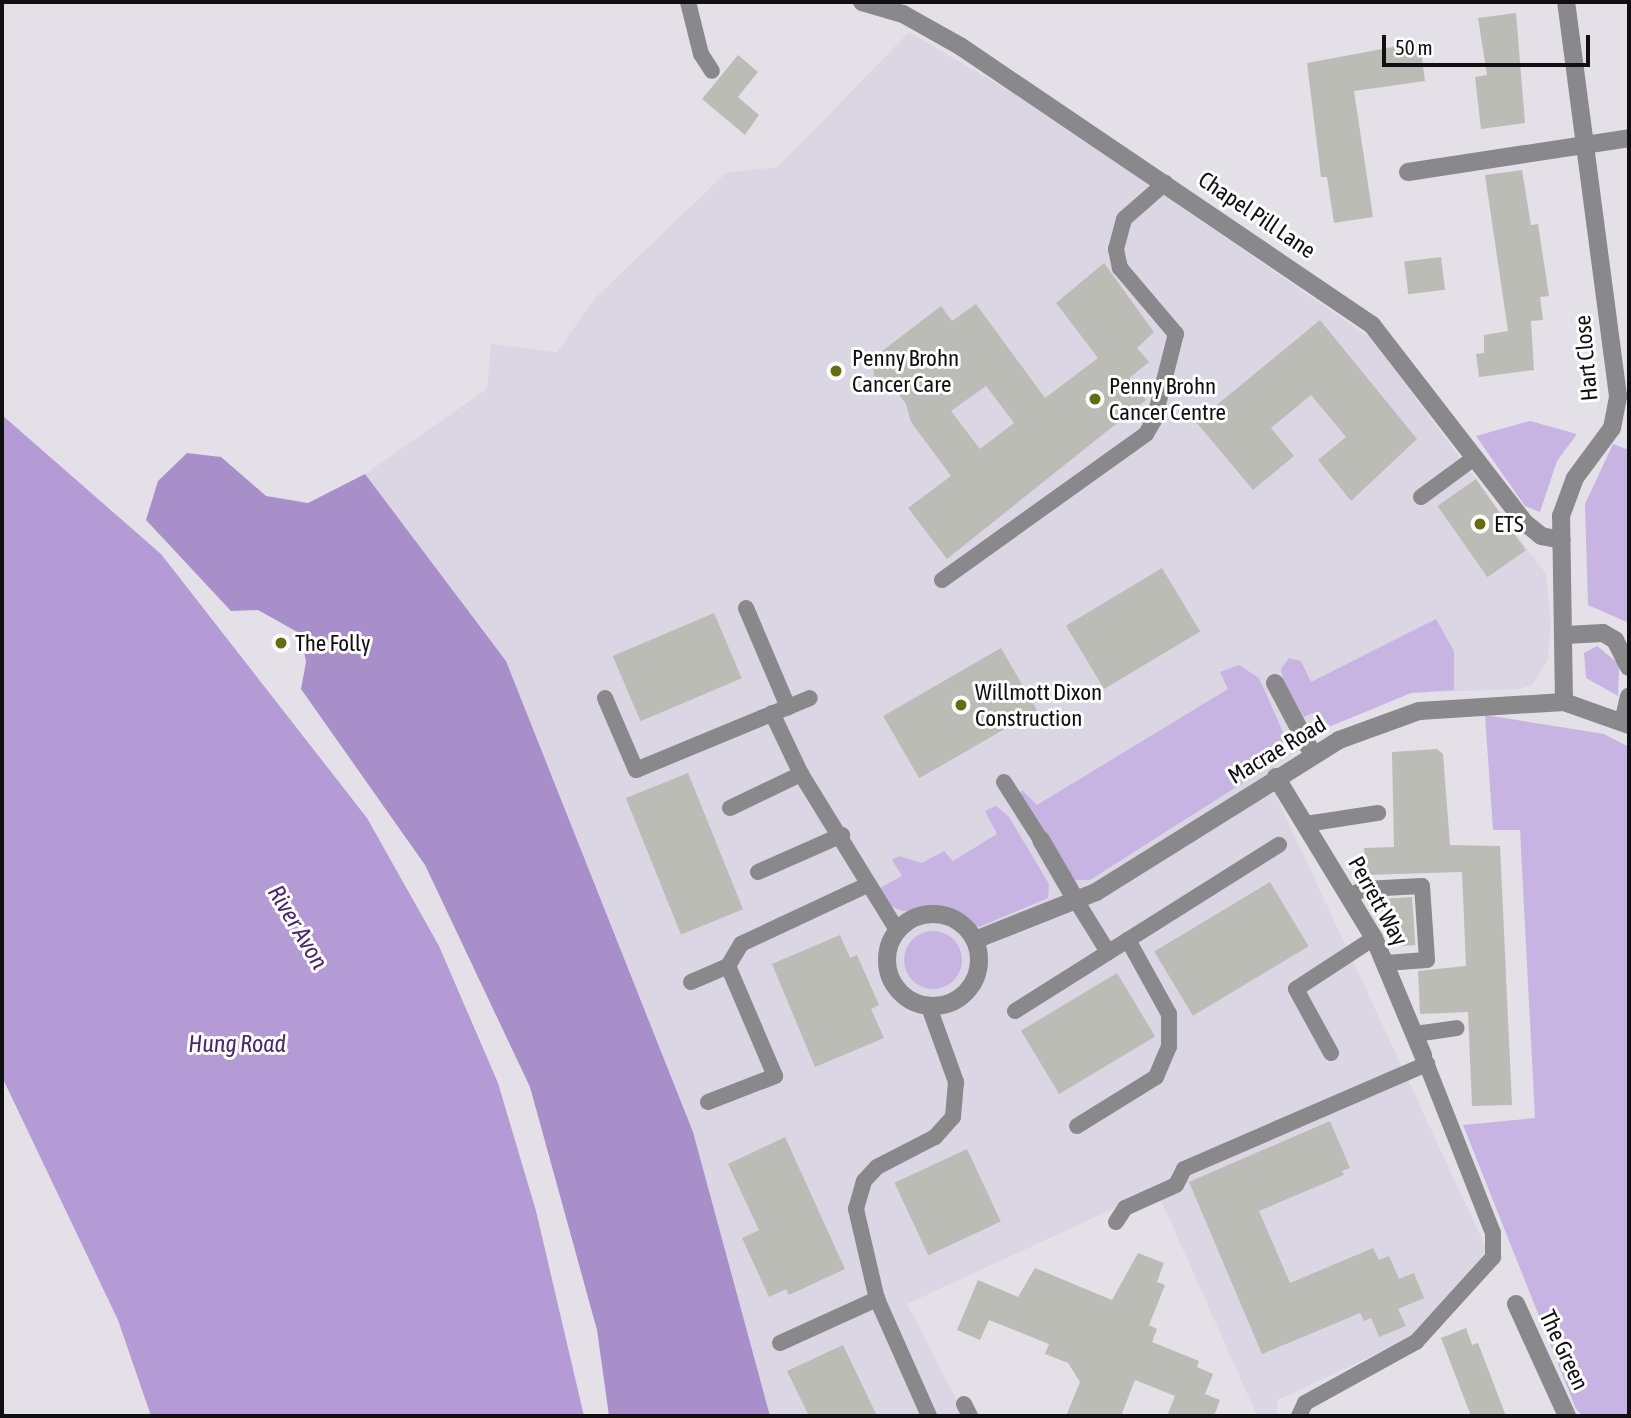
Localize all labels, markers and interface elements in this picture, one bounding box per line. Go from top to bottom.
scale bar [1386,21,1594,65]
text: 50 m [1395,35,1433,59]
street label: Chapel Pill Lane [1193,166,1321,264]
street label: Hart Close [1569,314,1603,402]
place label: Penny Brohn Cancer Care [852,344,959,398]
marker: Penny Brohn Cancer Care [826,361,846,381]
place label: Penny Brohn Cancer Centre [1109,372,1226,426]
marker: Penny Brohn Cancer Centre [1087,391,1103,407]
place label: ETS [1494,510,1524,538]
marker: ETS [1472,516,1488,532]
place label: The Folly [295,629,370,657]
marker: The Folly [273,635,289,651]
place label: Willmott Dixon Construction [975,678,1102,732]
marker: Willmott Dixon Construction [953,697,969,713]
street label: Macrae Road [1223,710,1331,790]
street label: Perrett Way [1342,851,1414,951]
water label: River Avon [262,880,334,974]
water label: Hung Road [188,1030,286,1058]
street label: The Green [1533,1306,1595,1394]

